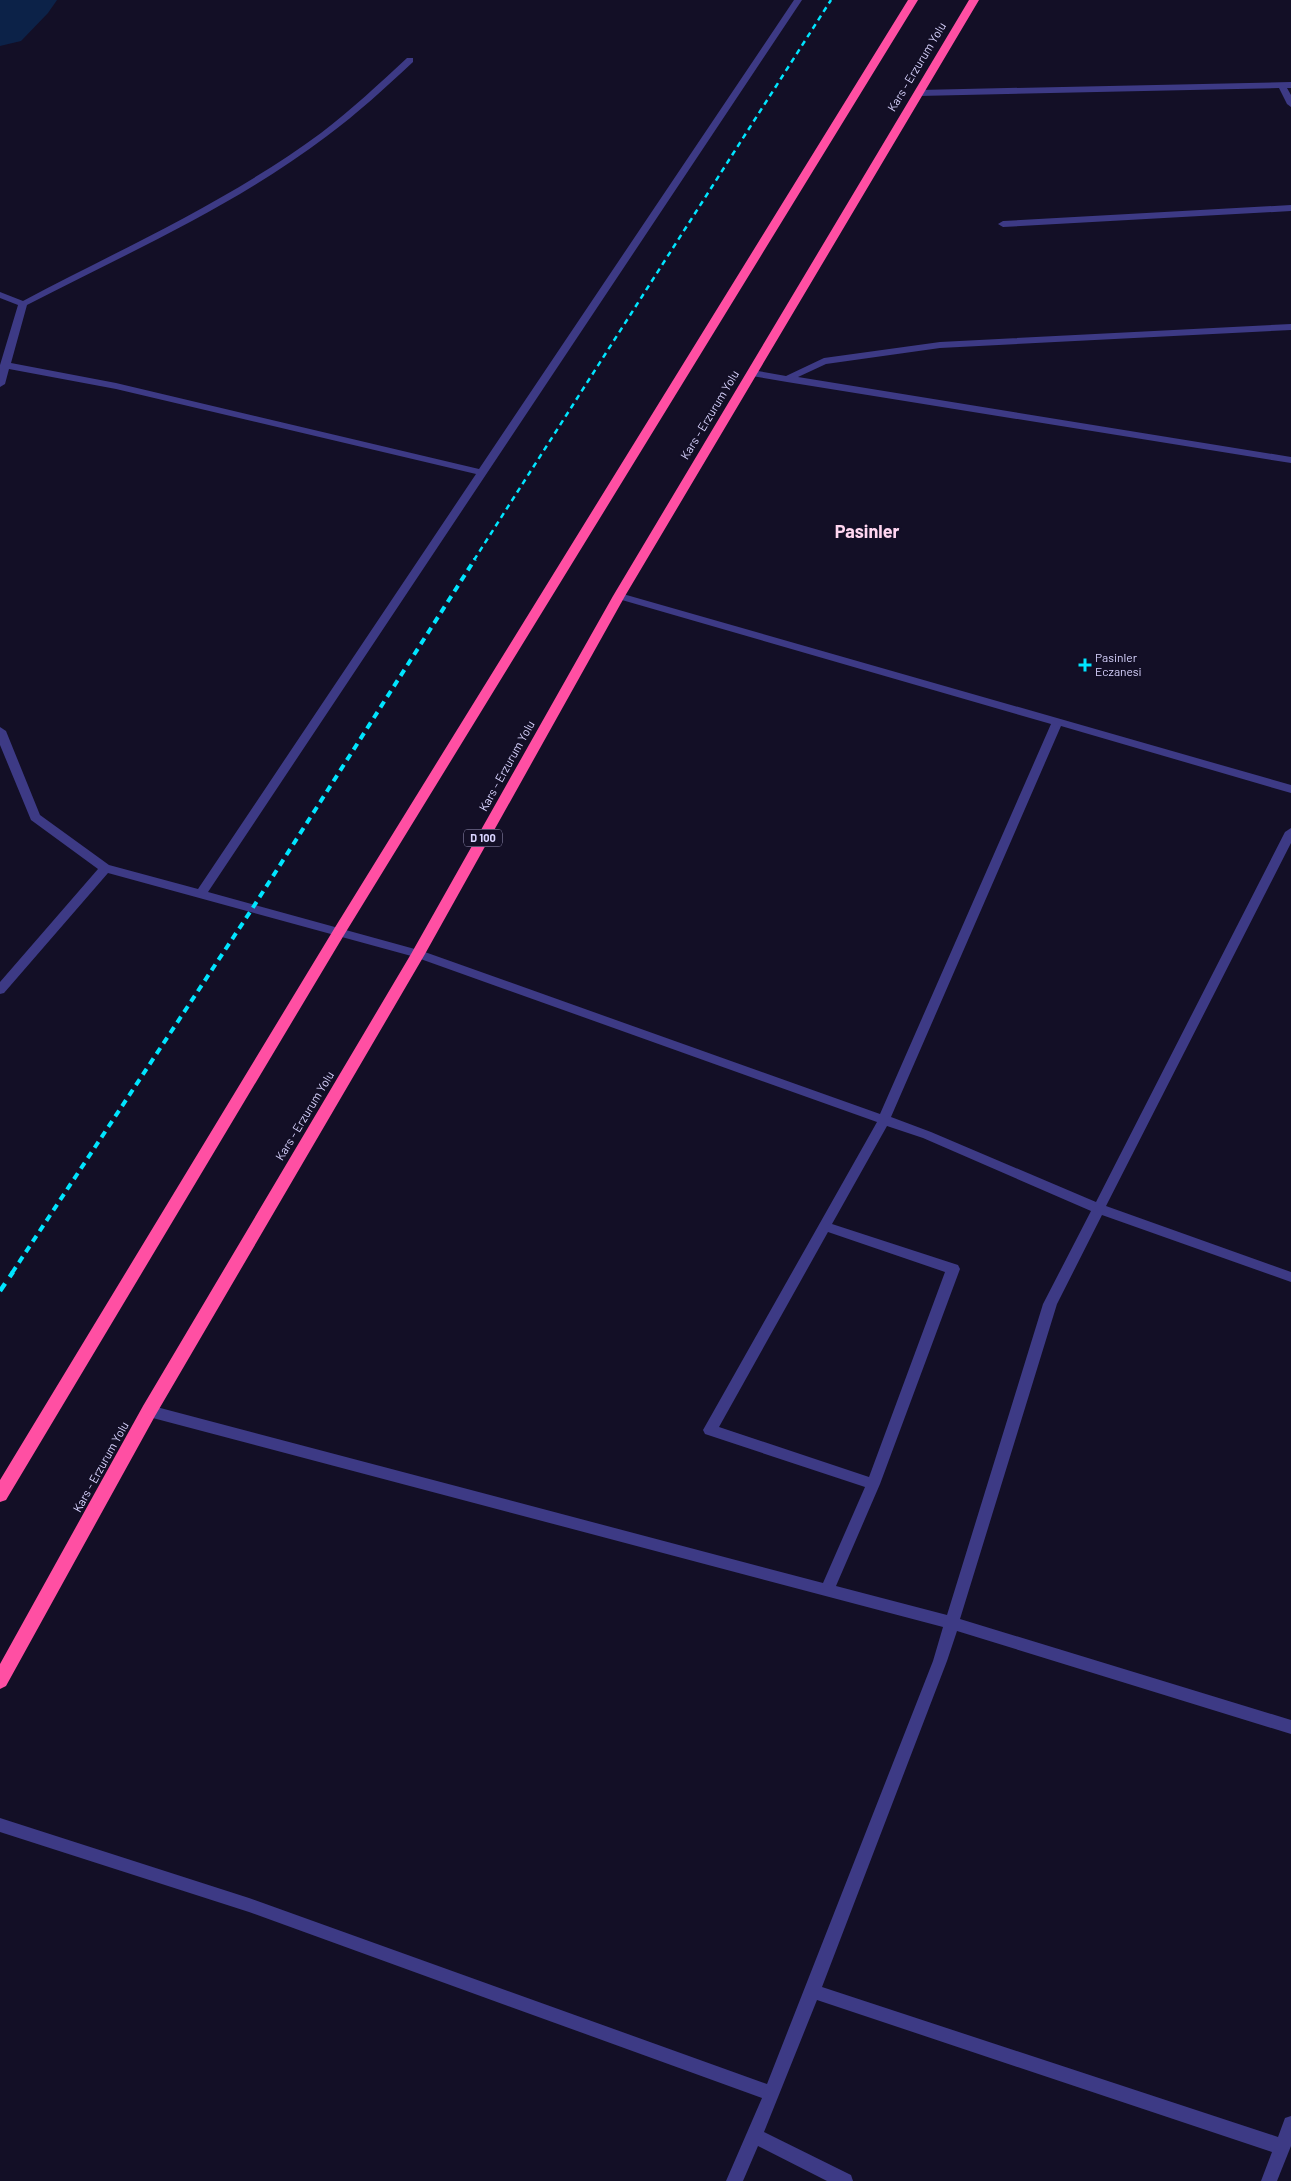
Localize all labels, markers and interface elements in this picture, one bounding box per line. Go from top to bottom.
street label: Kars - Erzurum Yolu [884,19,948,114]
street label: Kars - Erzurum Yolu [677,367,741,462]
district label: Pasinler [835,520,899,542]
place label: Pasinler Eczanesi [1095,650,1142,678]
marker: Pasinler Eczanesi [1079,659,1091,671]
street label: Kars - Erzurum Yolu [475,718,537,813]
road number: D 100 [464,830,502,846]
street label: Kars - Erzurum Yolu [272,1068,336,1163]
street label: Kars - Erzurum Yolu [69,1419,131,1514]

